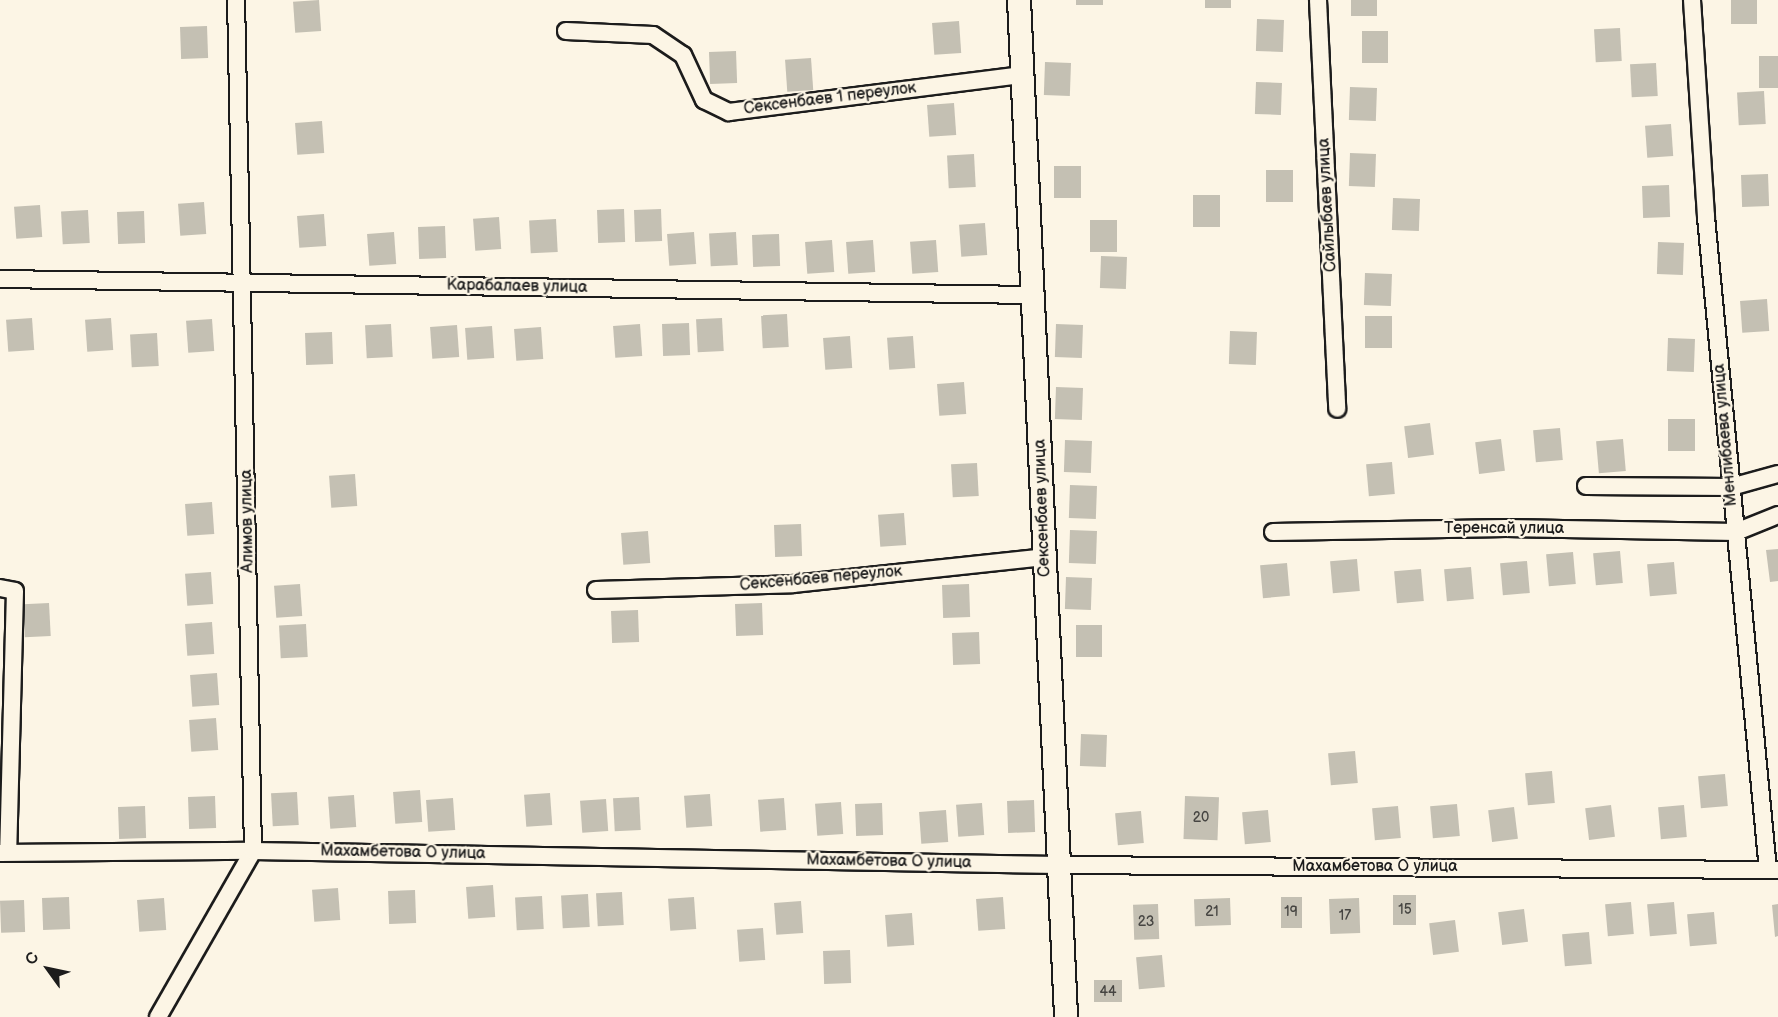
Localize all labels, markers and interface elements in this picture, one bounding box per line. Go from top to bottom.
street label: Сексенбаев 1 переулок [743,79,917,119]
street label: Сайлыбаев улица [1315,138,1341,272]
street label: Карабалаев улица [446,276,588,298]
street label: Менлибаева улица [1710,363,1742,507]
street label: Сексенбаев улица [1031,439,1055,577]
street label: Алимов улица [237,469,259,573]
street label: Теренсай улица [1444,519,1564,539]
street label: Сексенбаев переулок [739,562,903,596]
house number: 20 [1193,810,1209,826]
street label: Махамбетова О улица [320,842,486,864]
street label: Махамбетова О улица [806,851,972,873]
street label: Махамбетова О улица [1292,857,1458,877]
house number: 15 [1398,902,1412,918]
house number: 21 [1205,904,1219,920]
house number: 19 [1284,904,1298,920]
house number: 17 [1339,908,1351,924]
house number: 23 [1138,914,1154,930]
north arrow [18,939,78,999]
text: С [21,949,43,969]
house number: 44 [1099,984,1117,1000]

